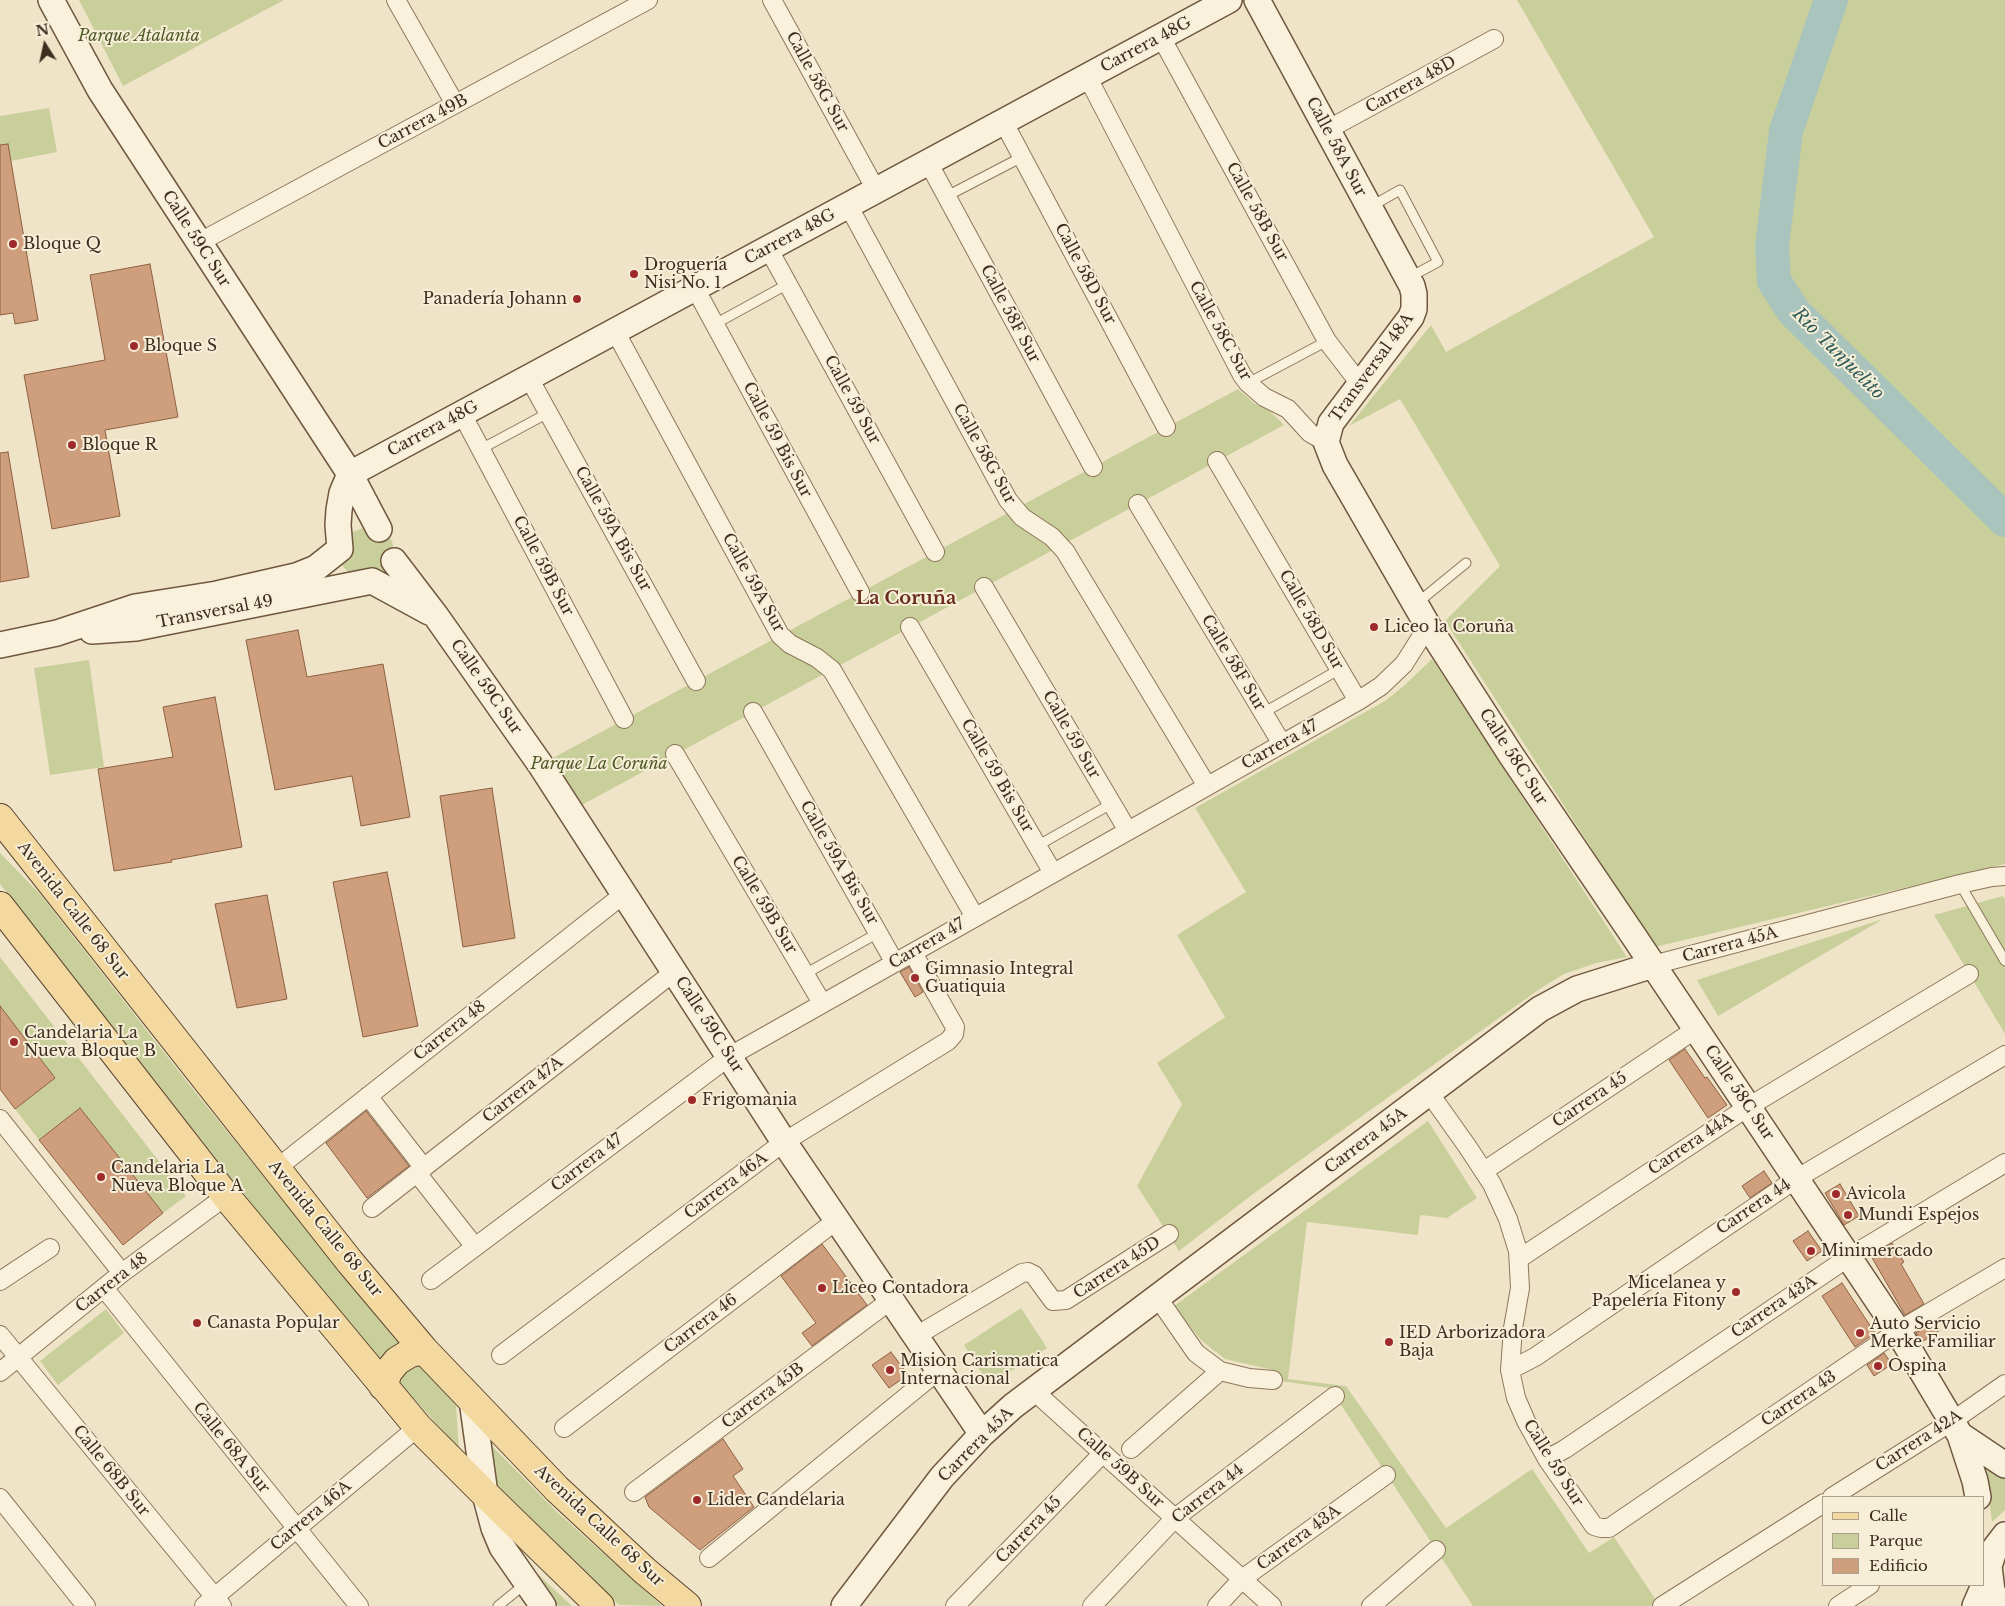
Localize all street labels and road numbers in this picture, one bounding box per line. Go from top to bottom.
street label: Carrera 48G [1097,13,1195,77]
street label: Calle 58G Sur [781,28,853,136]
street label: Carrera 48D [1363,52,1459,118]
street label: Carrera 49B [375,90,471,154]
street label: Calle 58A Sur [1302,94,1370,200]
street label: Calle 58B Sur [1222,159,1292,265]
street label: Calle 59C Sur [158,187,234,291]
street label: Carrera 48G [741,205,839,269]
street label: Calle 58D Sur [1050,220,1120,328]
street label: Calle 58F Sur [976,262,1044,366]
street label: Calle 58C Sur [1185,278,1255,384]
street label: Transversal 48A [1326,310,1418,426]
street label: Calle 59 Sur [820,352,884,448]
street label: Calle 59 Bis Sur [738,379,816,501]
street label: Carrera 48G [384,397,482,461]
street label: Calle 58G Sur [948,400,1020,508]
street label: Calle 59A Bis Sur [571,463,655,595]
street label: Calle 59B Sur [509,513,577,619]
street label: Calle 59A Sur [718,530,788,636]
street label: Calle 58D Sur [1275,567,1347,673]
street label: Transversal 49 [155,591,275,633]
street label: Calle 58F Sur [1197,612,1269,714]
street label: Calle 59C Sur [446,636,526,738]
street label: Calle 59 Sur [1038,688,1104,782]
street label: Calle 58C Sur [1475,705,1551,809]
street label: Calle 59 Bis Sur [957,716,1037,836]
street label: Carrera 47 [1238,716,1322,774]
street label: Calle 59A Bis Sur [796,798,882,928]
street label: Avenida Calle 68 Sur [13,838,133,984]
street label: Calle 59B Sur [727,853,801,957]
street label: Carrera 47 [886,915,968,973]
street label: Carrera 45A [1680,923,1780,967]
street label: Calle 59C Sur [671,973,747,1077]
street label: Carrera 48 [410,997,490,1065]
street label: Calle 58C Sur [1700,1042,1778,1144]
street label: Carrera 47A [479,1053,567,1127]
street label: Carrera 45 [1549,1068,1631,1132]
street label: Carrera 45A [1321,1104,1411,1178]
street label: Carrera 44A [1645,1109,1737,1179]
street label: Carrera 47 [548,1130,626,1196]
street label: Carrera 46A [681,1149,771,1223]
street label: Avenida Calle 68 Sur [264,1157,386,1301]
street label: Carrera 44 [1713,1175,1795,1239]
street label: Carrera 45D [1070,1233,1164,1303]
street label: Carrera 48 [72,1249,152,1317]
street label: Carrera 43A [1728,1271,1820,1343]
street label: Carrera 46 [661,1290,741,1358]
street label: Carrera 45B [718,1359,808,1433]
street label: Carrera 43 [1758,1367,1840,1431]
street label: Calle 68A Sur [188,1399,274,1497]
street label: Carrera 45A [935,1404,1017,1486]
street label: Carrera 42A [1872,1406,1966,1476]
street label: Calle 59 Sur [1519,1416,1587,1510]
street label: Calle 68B Sur [68,1422,154,1520]
street label: Calle 59B Sur [1072,1424,1168,1512]
street label: Carrera 44 [1168,1460,1248,1528]
street label: Avenida Calle 68 Sur [530,1461,668,1591]
street label: Carrera 46A [267,1477,355,1555]
street label: Carrera 45 [992,1493,1066,1567]
street label: Carrera 43A [1253,1501,1345,1575]

